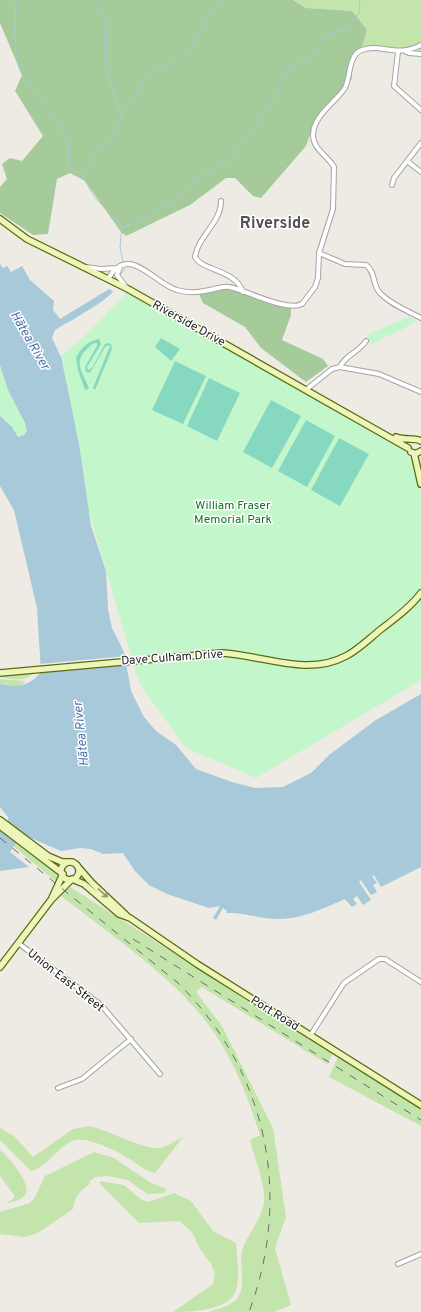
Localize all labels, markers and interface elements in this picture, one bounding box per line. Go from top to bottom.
district label: Riverside [240,214,310,234]
street label: Riverside Drive [149,297,228,351]
water label: Hātea River [6,309,53,374]
park label: William Fraser Memorial Park [194,498,272,528]
street label: Dave Culham Drive [121,646,223,670]
water label: Hātea River [71,699,93,767]
one-way arrow [98,888,108,897]
street label: Union East Street [24,946,107,1016]
street label: Port Road [247,993,302,1035]

